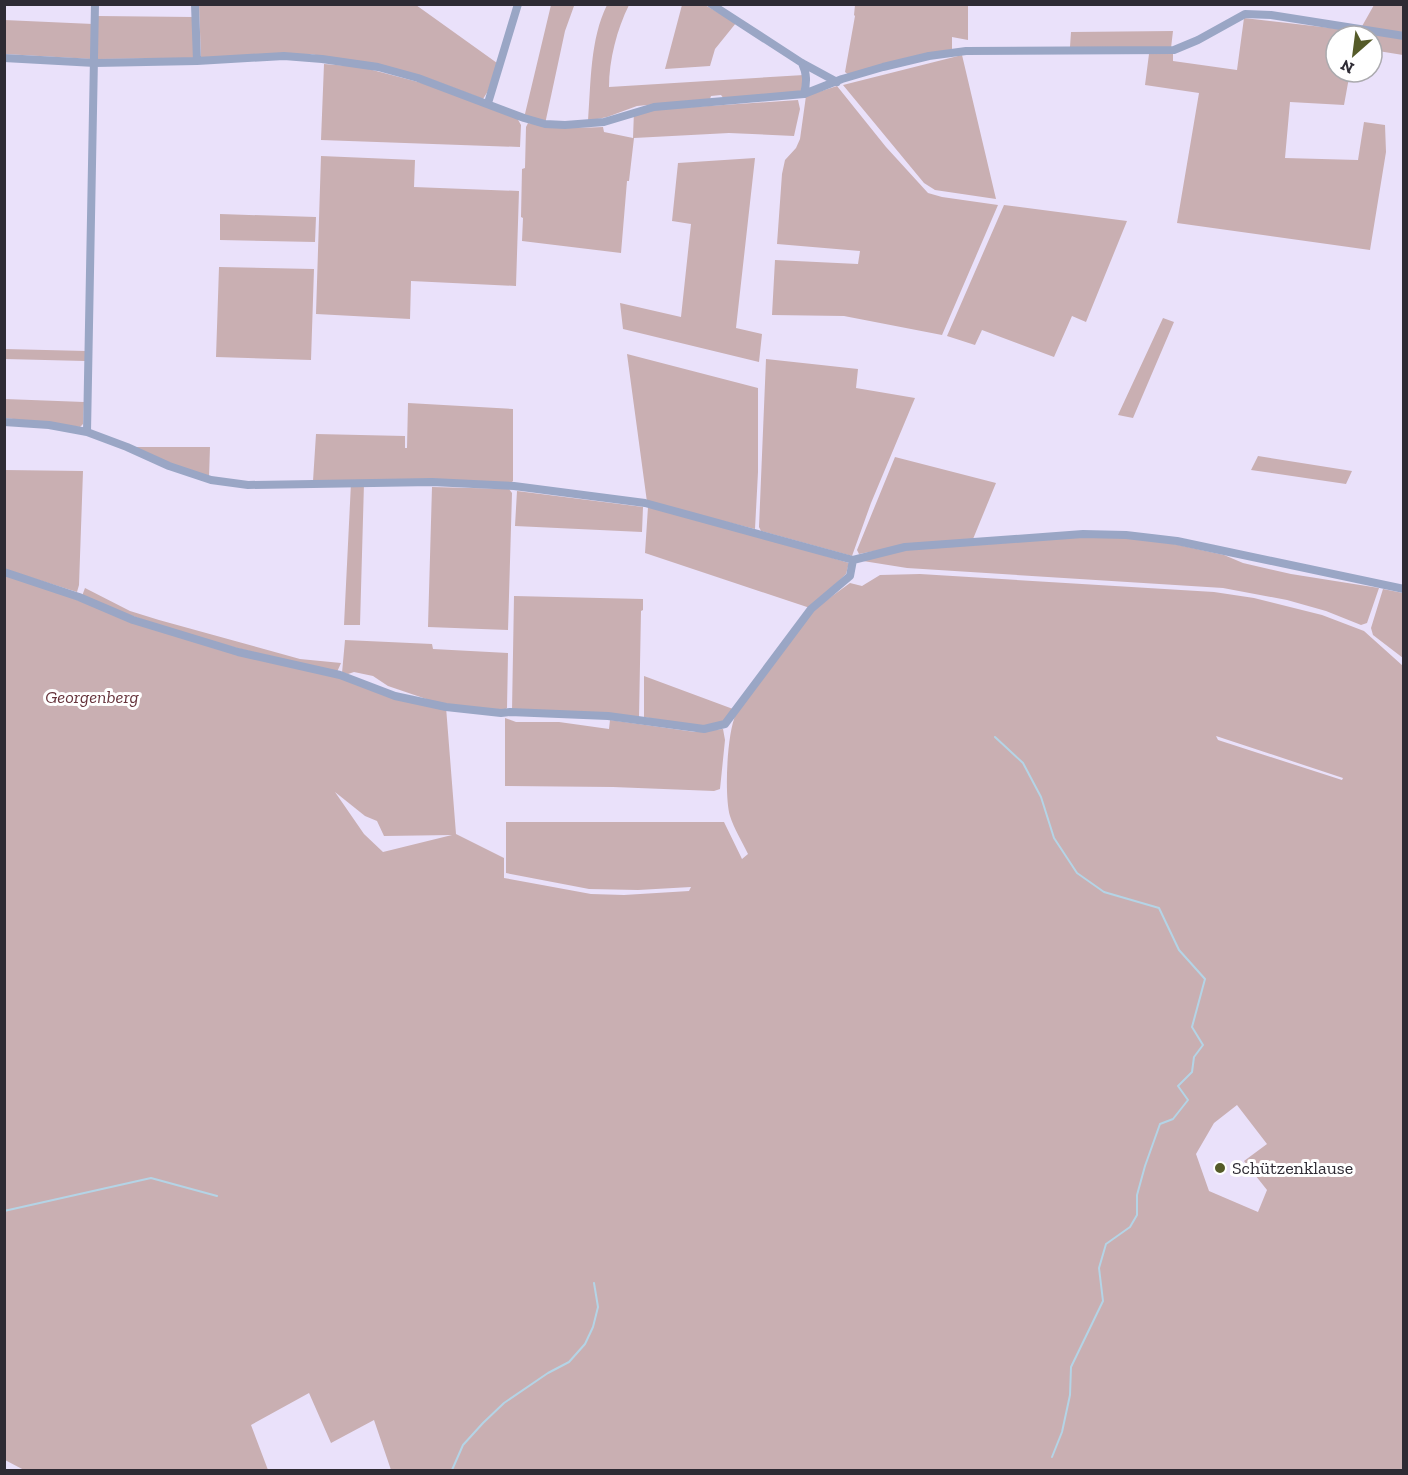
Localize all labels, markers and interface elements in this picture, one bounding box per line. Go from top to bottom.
north arrow [1324,24,1384,84]
text: N [1337,56,1357,78]
park label: Georgenberg [45,686,140,708]
place label: Schützenklause [1232,1157,1353,1179]
marker: Schützenklause [1213,1161,1227,1175]

